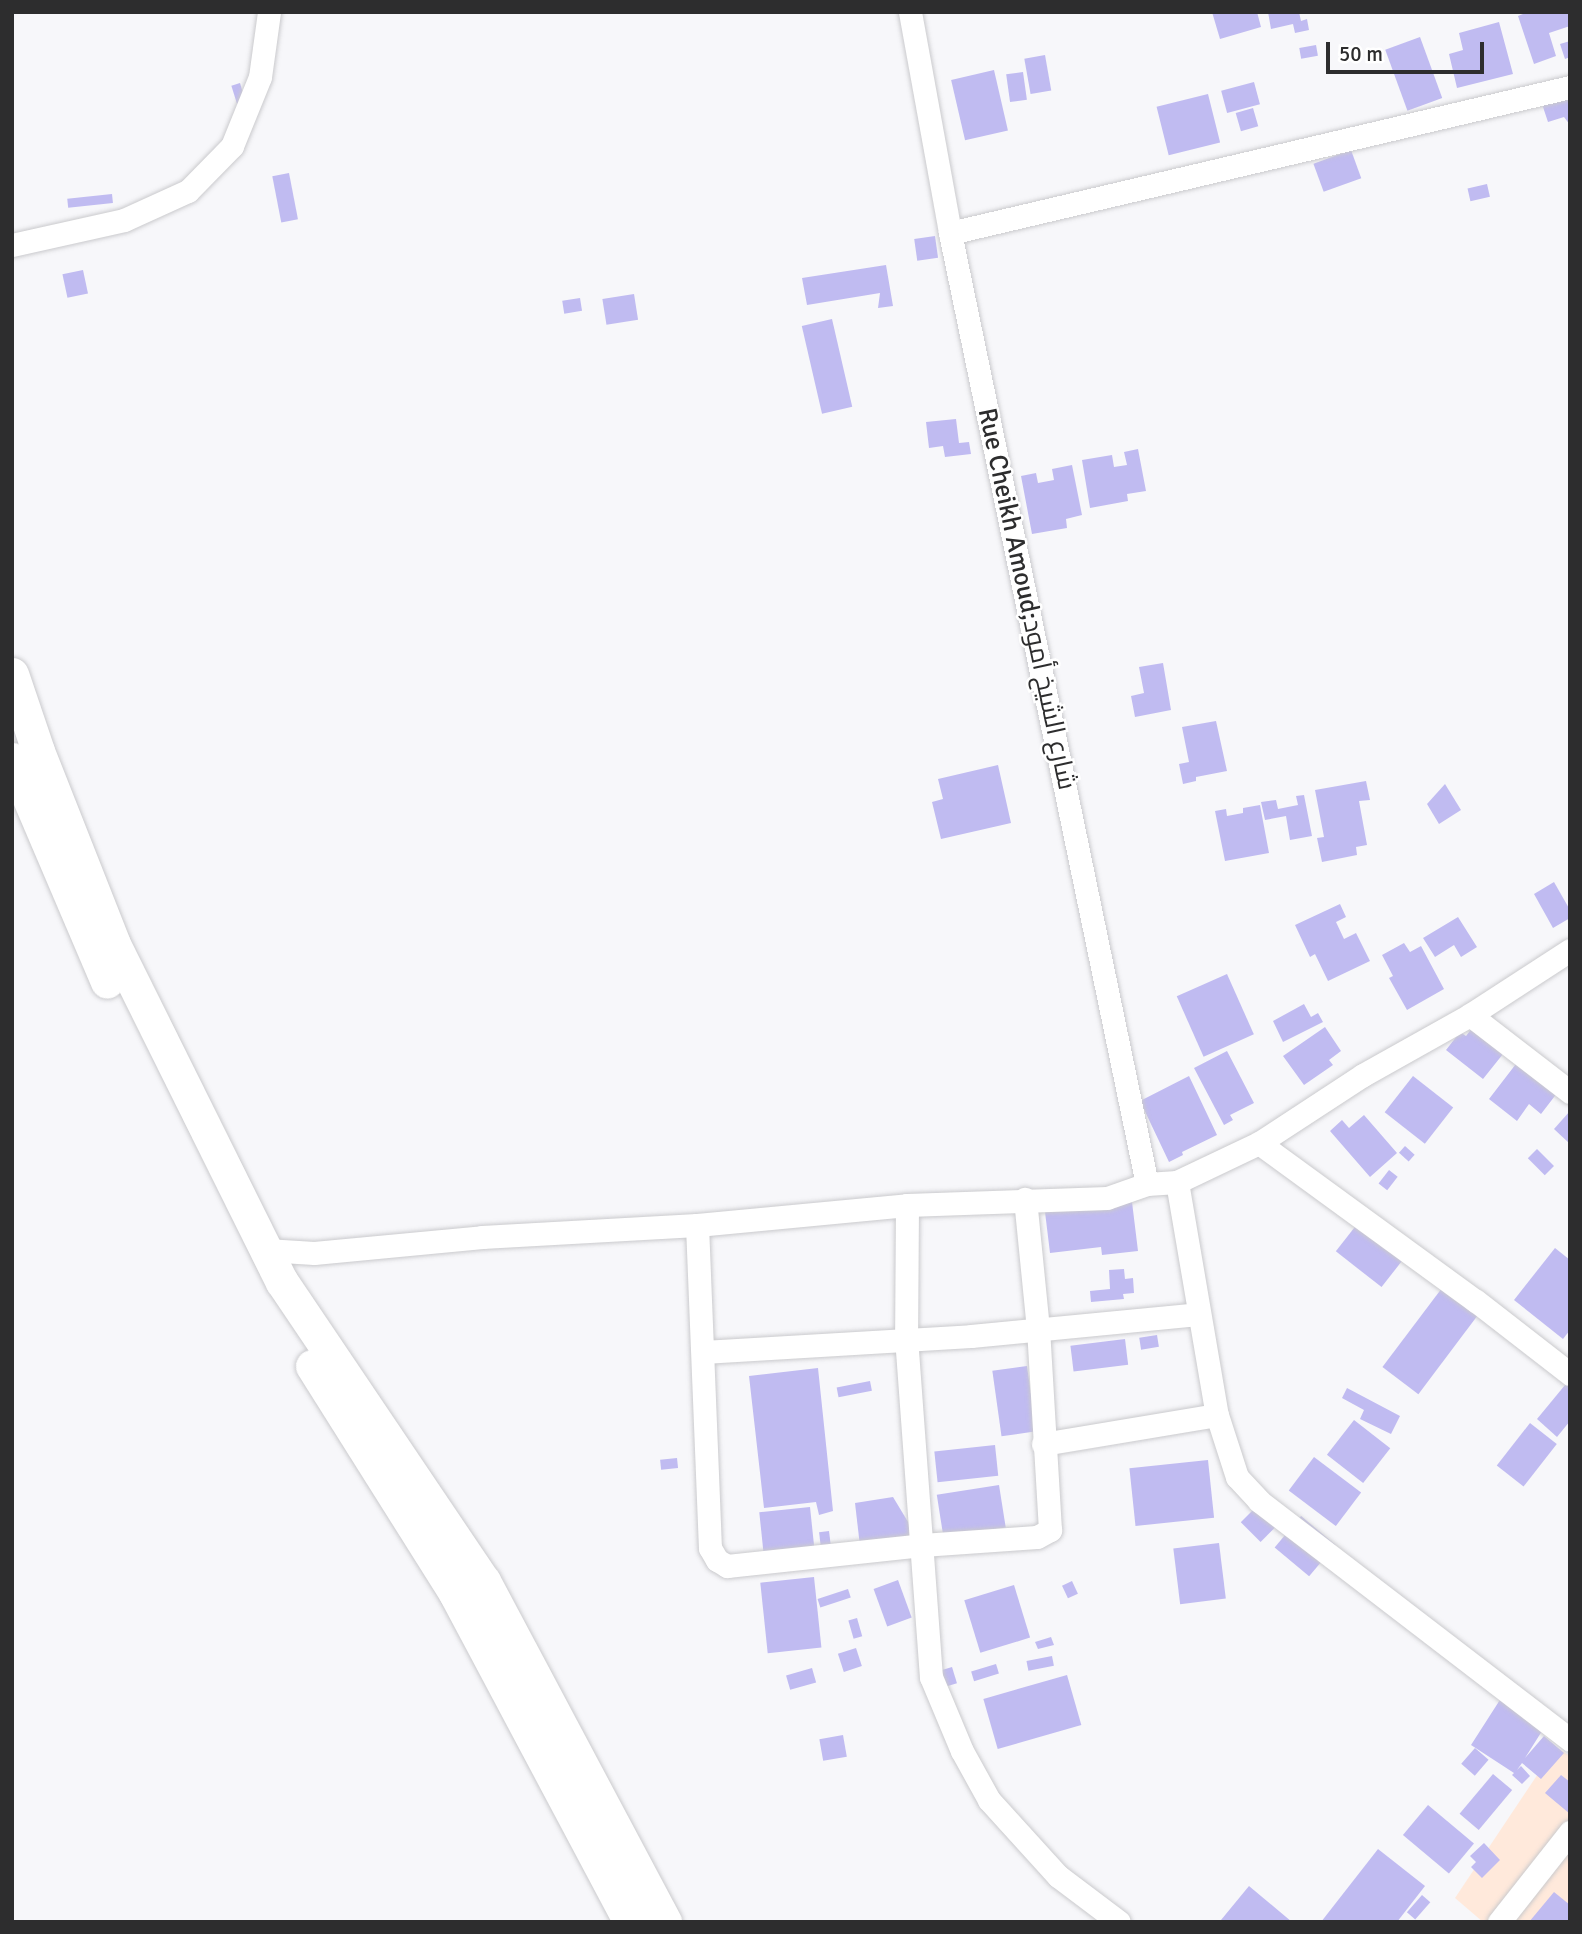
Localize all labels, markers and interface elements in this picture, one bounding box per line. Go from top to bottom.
scale bar [1330,28,1488,72]
text: 50 m [1339,41,1383,67]
street label: Rue Cheikh Amoud;شارع الشيخ أمود [970,405,1082,793]

